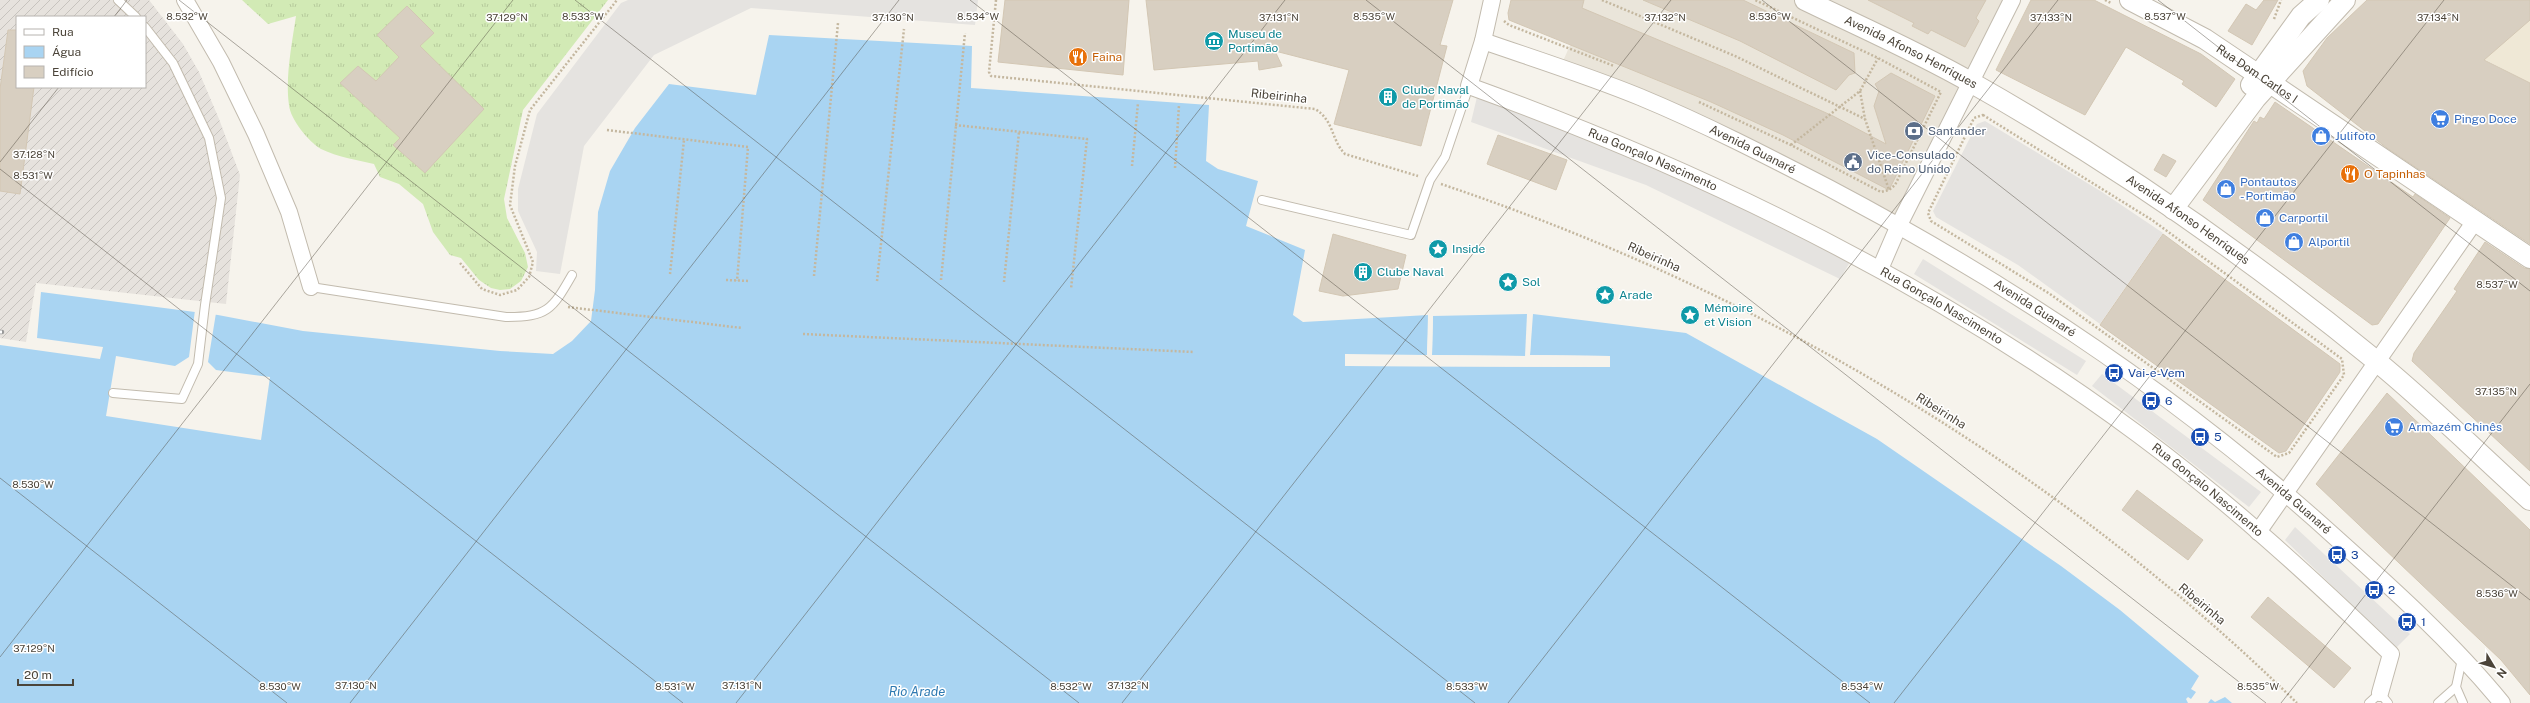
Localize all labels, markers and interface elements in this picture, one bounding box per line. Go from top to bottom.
text: 8.532°W [166,10,208,22]
text: 8.533°W [562,10,604,22]
text: 8.534°W [957,10,999,22]
text: 8.535°W [1353,10,1395,22]
text: 8.536°W [1749,10,1791,22]
text: 8.537°W [2144,10,2186,22]
text: 37.129°N [486,11,528,23]
text: 37.130°N [872,11,914,23]
text: 37.131°N [1259,11,1299,23]
text: 37.132°N [1644,11,1686,23]
text: 37.133°N [2030,11,2072,23]
text: 37.134°N [2417,11,2459,23]
street label: Avenida Afonso Henriques [1842,13,1980,91]
legend [16,16,146,88]
text: Rua [52,25,74,39]
place label: Museu de Portimão [1228,27,1282,55]
museum icon: Museu de Portimão [1203,30,1225,52]
street label: Rua Dom Carlos I [2214,42,2300,106]
text: Água [52,45,81,59]
restaurant icon: Faina [1067,46,1089,68]
place label: Faina [1092,50,1122,64]
text: Edifício [52,65,94,79]
place label: Clube Naval de Portimão [1402,83,1470,111]
street label: Ribeirinha [1250,86,1308,106]
building icon: Clube Naval de Portimão [1377,86,1399,108]
supermarket icon: Pingo Doce [2429,108,2451,130]
place label: Pingo Doce [2454,112,2517,126]
bank icon: Santander [1903,120,1925,142]
street label: Avenida Guanaré [1707,122,1798,177]
place label: Santander [1928,124,1986,138]
street label: Rua Gonçalo Nascimento [1586,125,1720,194]
shop icon: Julifoto [2310,125,2332,147]
place label: Julifoto [2335,129,2376,143]
text: 37.128°N [13,148,55,160]
place label: Vice-Consulado do Reino Unido [1867,148,1955,176]
public building icon: Vice-Consulado do Reino Unido [1842,151,1864,173]
restaurant icon: O Tapinhas [2339,163,2361,185]
place label: O Tapinhas [2364,167,2425,181]
text: 8.531°W [13,169,53,181]
street label: Avenida Afonso Henriques [2124,172,2252,267]
place label: Pontautos - Portimão [2240,175,2297,203]
shop icon: Pontautos - Portimão [2215,178,2237,200]
shop icon: Carportil [2254,207,2276,229]
place label: Carportil [2279,211,2329,225]
shop icon: Alportil [2283,231,2305,253]
place label: Alportil [2308,235,2350,249]
place icon: Inside [1427,238,1449,260]
street label: Ribeirinha [1625,239,1683,275]
place label: Inside [1452,242,1485,256]
building icon: Clube Naval [1352,261,1374,283]
street label: Rua Gonçalo Nascimento [1878,264,2005,347]
place label: Clube Naval [1377,265,1445,279]
place icon: Sol [1497,271,1519,293]
place label: Sol [1522,275,1541,289]
street label: Avenida Guanaré [1991,277,2079,340]
text: 8.537°W [2476,278,2518,290]
place icon: Arade [1594,284,1616,306]
place label: Arade [1619,288,1653,302]
place label: Mémoire et Vision [1704,301,1753,329]
place icon: Mémoire et Vision [1679,304,1701,326]
bus stop icon: Vai-e-Vem [2103,362,2125,384]
place label: Vai-e-Vem [2128,366,2185,380]
text: 37.135°N [2475,385,2517,397]
street label: Ribeirinha [1913,390,1969,432]
bus stop icon: 6 [2140,390,2162,412]
place label: 6 [2165,394,2172,408]
supermarket icon: Armazém Chinês [2383,416,2405,438]
place label: Armazém Chinês [2408,420,2502,434]
bus stop icon: 5 [2189,426,2211,448]
place label: 5 [2214,430,2222,444]
street label: Rua Gonçalo Nascimento [2149,440,2266,540]
street label: Avenida Guanaré [2253,465,2334,537]
text: 8.530°W [12,478,54,490]
bus stop icon: 3 [2326,544,2348,566]
place label: 3 [2351,548,2359,562]
bus stop icon: 2 [2363,579,2385,601]
street label: Ribeirinha [2176,581,2228,627]
place label: 2 [2388,583,2395,597]
text: 8.536°W [2476,587,2518,599]
bus stop icon: 1 [2396,611,2418,633]
place label: 1 [2421,615,2426,629]
text: 37.129°N [13,642,55,654]
north arrow [2474,647,2514,687]
scale bar [18,661,73,687]
text: N [2495,666,2509,680]
text: 20 m [24,668,52,682]
text: 37.130°N [335,679,377,691]
text: 37.131°N [722,679,762,691]
text: 37.132°N [1107,679,1149,691]
text: 8.530°W [259,680,301,692]
text: 8.531°W [655,680,695,692]
text: 8.532°W [1050,680,1092,692]
text: 8.533°W [1446,680,1488,692]
text: 8.534°W [1841,680,1883,692]
text: 8.535°W [2237,680,2279,692]
water label: Rio Arade [889,684,945,699]

